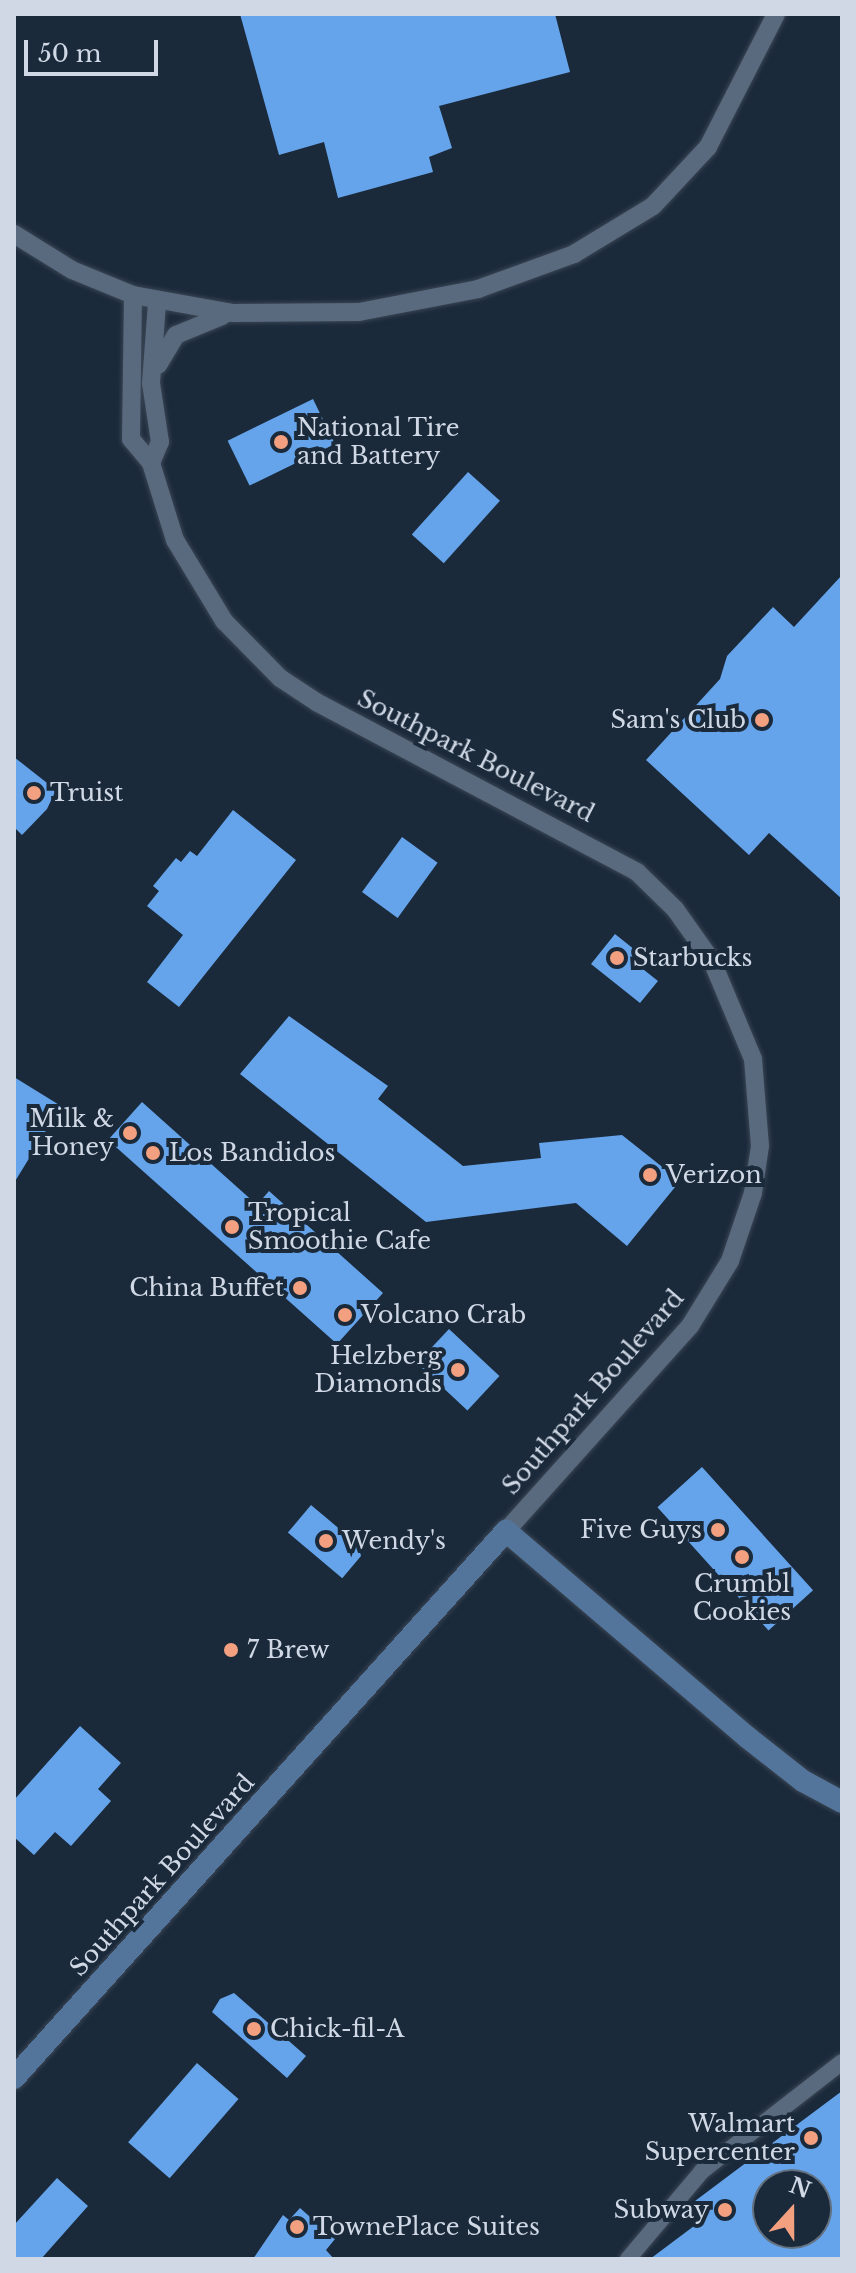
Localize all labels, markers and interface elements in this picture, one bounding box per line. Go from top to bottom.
scale bar [28,24,162,74]
text: 50 m [38,39,101,68]
place label: National Tire and Battery [297,414,460,470]
marker: National Tire and Battery [272,433,290,451]
street label: Southpark Boulevard [353,684,599,828]
place label: Sam's Club [611,706,746,734]
marker: Sam's Club [753,711,771,729]
place label: Truist [50,779,123,807]
marker: Truist [25,784,43,802]
place label: Starbucks [633,944,752,972]
marker: Starbucks [608,949,626,967]
place label: Milk & Honey [29,1105,114,1161]
marker: Milk & Honey [121,1124,139,1142]
place label: Los Bandidos [169,1139,335,1167]
marker: Los Bandidos [144,1144,162,1162]
place label: Verizon [666,1161,762,1189]
marker: Verizon [641,1166,659,1184]
place label: Tropical Smoothie Cafe [248,1199,431,1255]
marker: Tropical Smoothie Cafe [223,1218,241,1236]
place label: China Buffet [129,1274,284,1302]
marker: China Buffet [291,1279,309,1297]
street label: Southpark Boulevard [496,1284,690,1500]
place label: Volcano Crab [361,1301,526,1329]
marker: Volcano Crab [336,1306,354,1324]
place label: Helzberg Diamonds [314,1342,442,1398]
marker: Helzberg Diamonds [449,1361,467,1379]
place label: Five Guys [580,1516,702,1544]
marker: Five Guys [709,1521,727,1539]
place label: Wendy's [342,1527,446,1555]
marker: Wendy's [317,1532,335,1550]
marker: Crumbl Cookies [733,1548,751,1566]
place label: Crumbl Cookies [693,1570,791,1626]
place label: 7 Brew [247,1636,329,1664]
marker: 7 Brew [222,1641,240,1659]
street label: Southpark Boulevard [64,1768,260,1982]
place label: Chick-fil-A [270,2015,404,2043]
marker: Chick-fil-A [245,2020,263,2038]
place label: Walmart Supercenter [645,2110,795,2166]
marker: Walmart Supercenter [802,2129,820,2147]
north arrow [752,2169,832,2249]
text: N [786,2172,815,2204]
place label: Subway [614,2196,709,2224]
marker: Subway [716,2201,734,2219]
place label: TownePlace Suites [313,2213,540,2241]
marker: TownePlace Suites [288,2218,306,2236]

